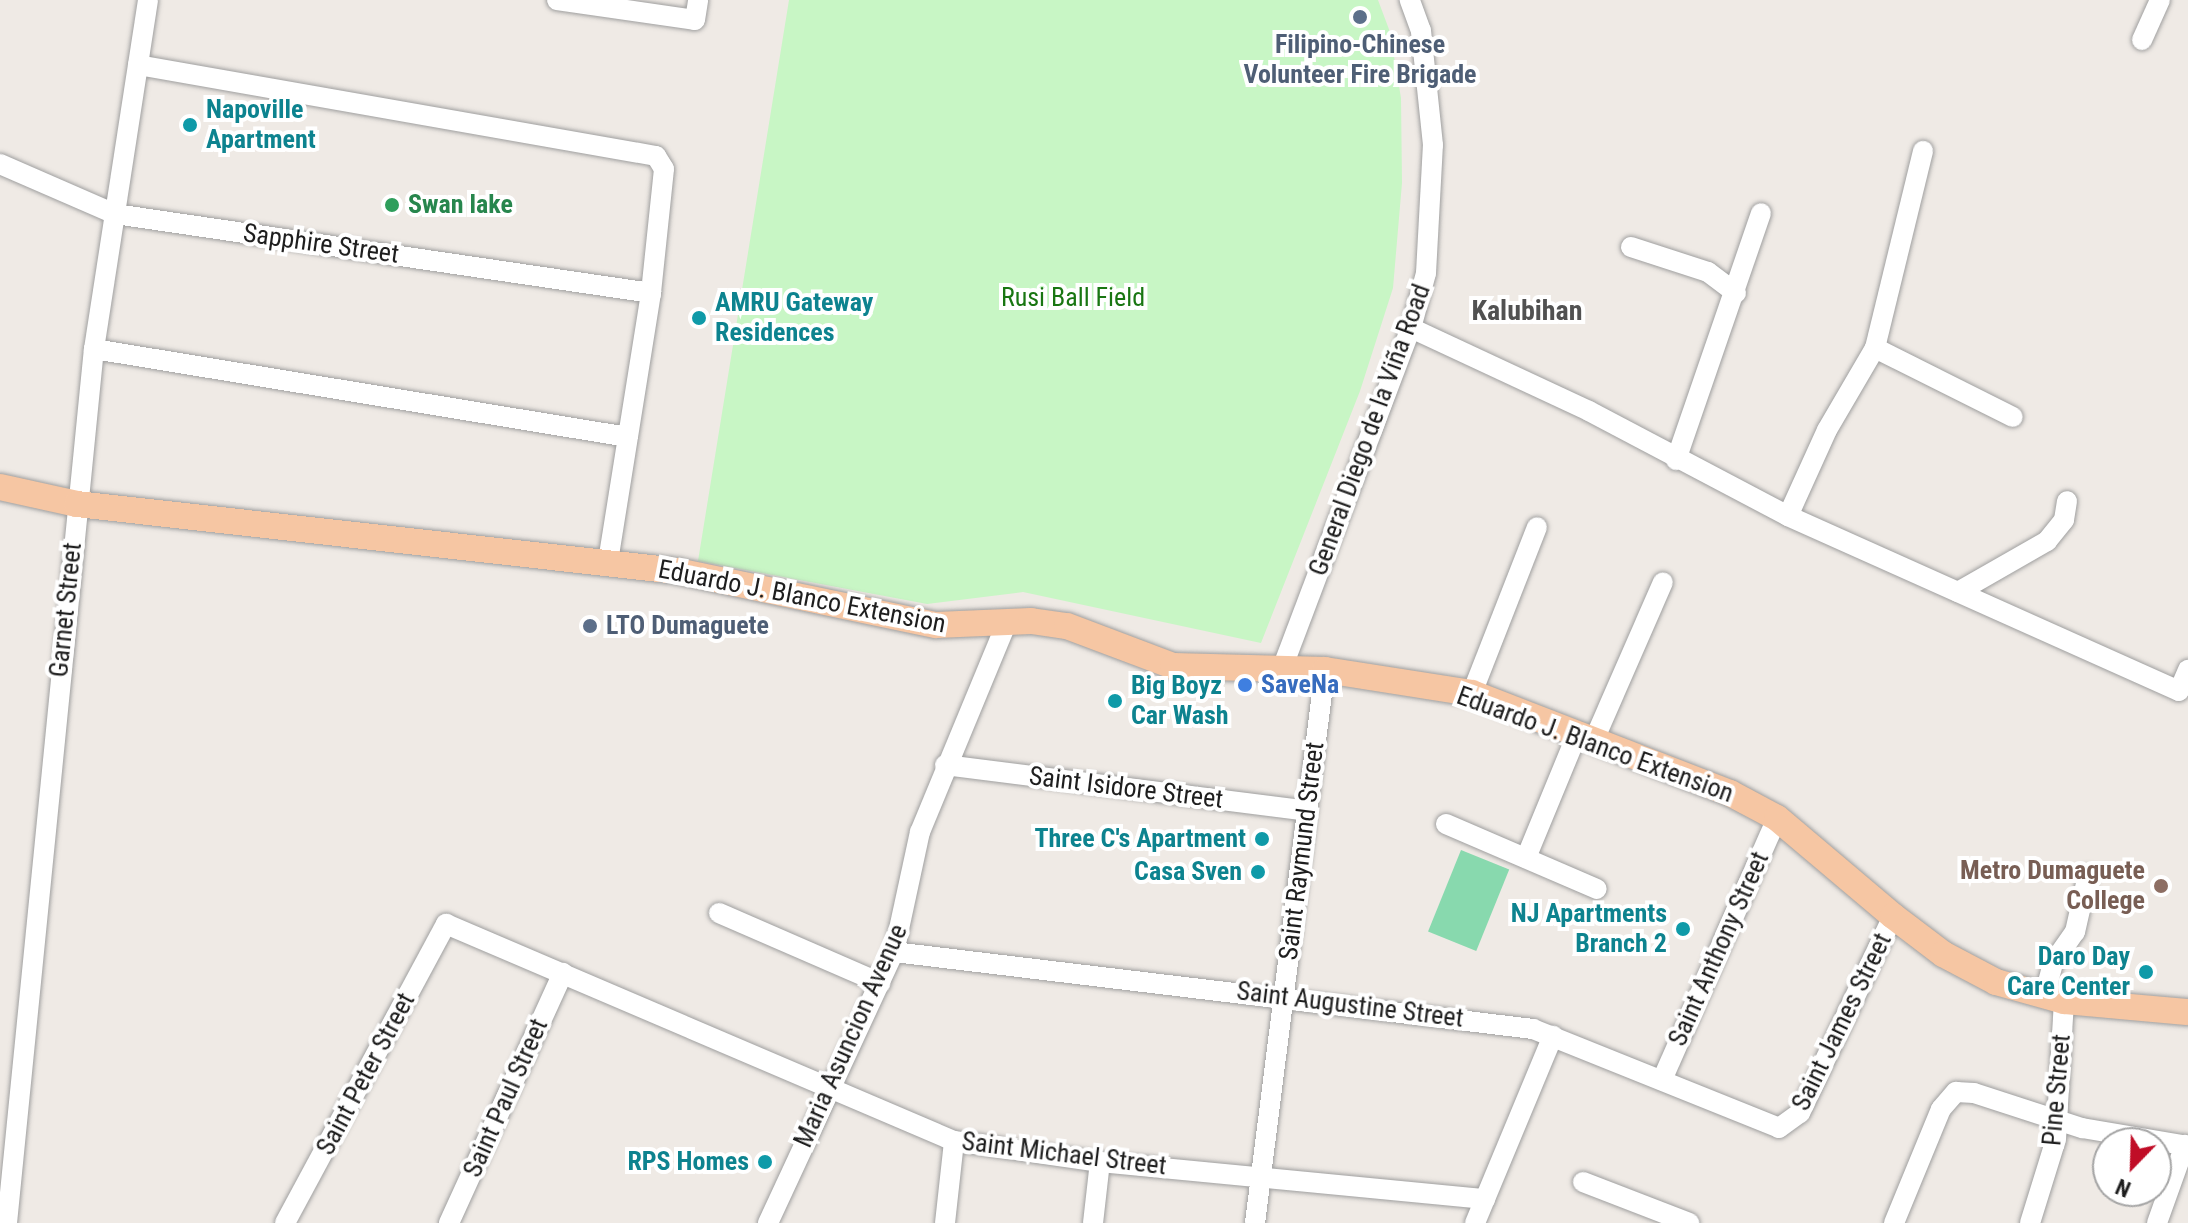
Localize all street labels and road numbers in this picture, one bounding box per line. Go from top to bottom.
street label: Sapphire Street [241,218,401,270]
street label: General Diego de la Viña Road [1303,280,1437,580]
street label: Garnet Street [43,541,89,679]
street label: Eduardo J. Blanco Extension [656,554,948,640]
street label: Eduardo J. Blanco Extension [1452,680,1738,810]
street label: Saint Raymund Street [1273,740,1331,962]
street label: Saint Isidore Street [1027,761,1225,815]
street label: Saint Anthony Street [1662,847,1776,1051]
street label: Maria Asuncion Avenue [788,920,914,1152]
street label: Saint James Street [1786,928,1898,1116]
street label: Saint Augustine Street [1235,976,1465,1034]
street label: Saint Peter Street [310,988,422,1160]
street label: Saint Paul Street [457,1014,555,1182]
street label: Pine Street [2037,1033,2077,1147]
street label: Saint Michael Street [960,1126,1168,1182]

